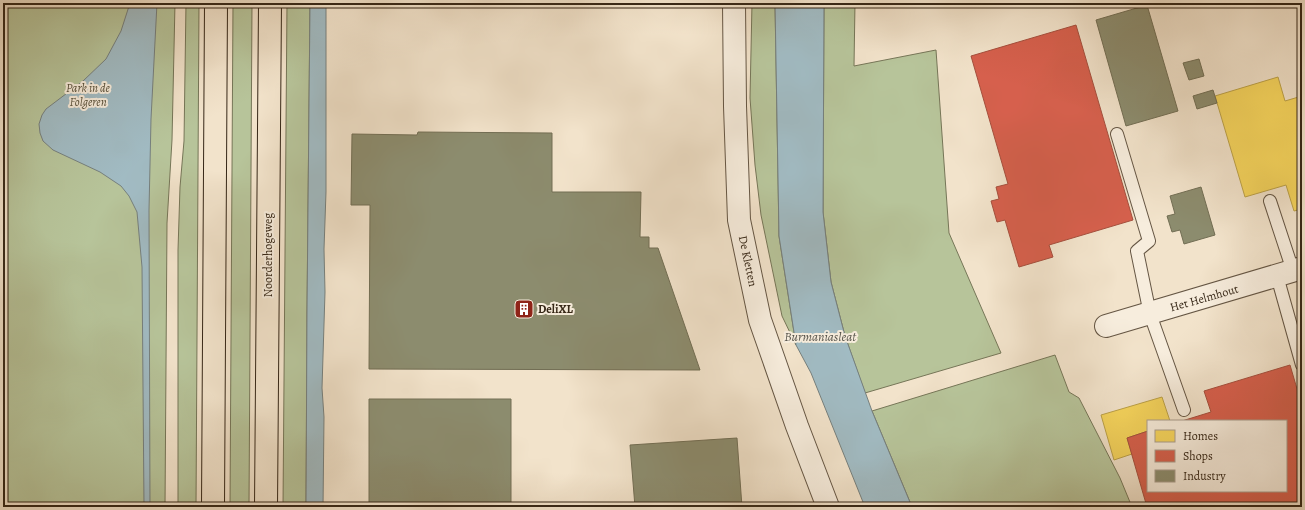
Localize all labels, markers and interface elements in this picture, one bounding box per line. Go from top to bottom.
park label: Park in de Folgeren [66,80,111,110]
street label: Noorderhogeweg [260,213,276,297]
street label: De Kletten [735,234,761,288]
street label: Het Helmhout [1168,281,1240,315]
building icon: DeliXL [513,298,535,320]
place label: DeliXL [538,301,574,317]
water label: Burmaniasleat [784,328,857,345]
legend [1147,420,1287,492]
text: Homes [1183,428,1218,444]
text: Shops [1183,448,1213,464]
text: Industry [1183,468,1226,484]

